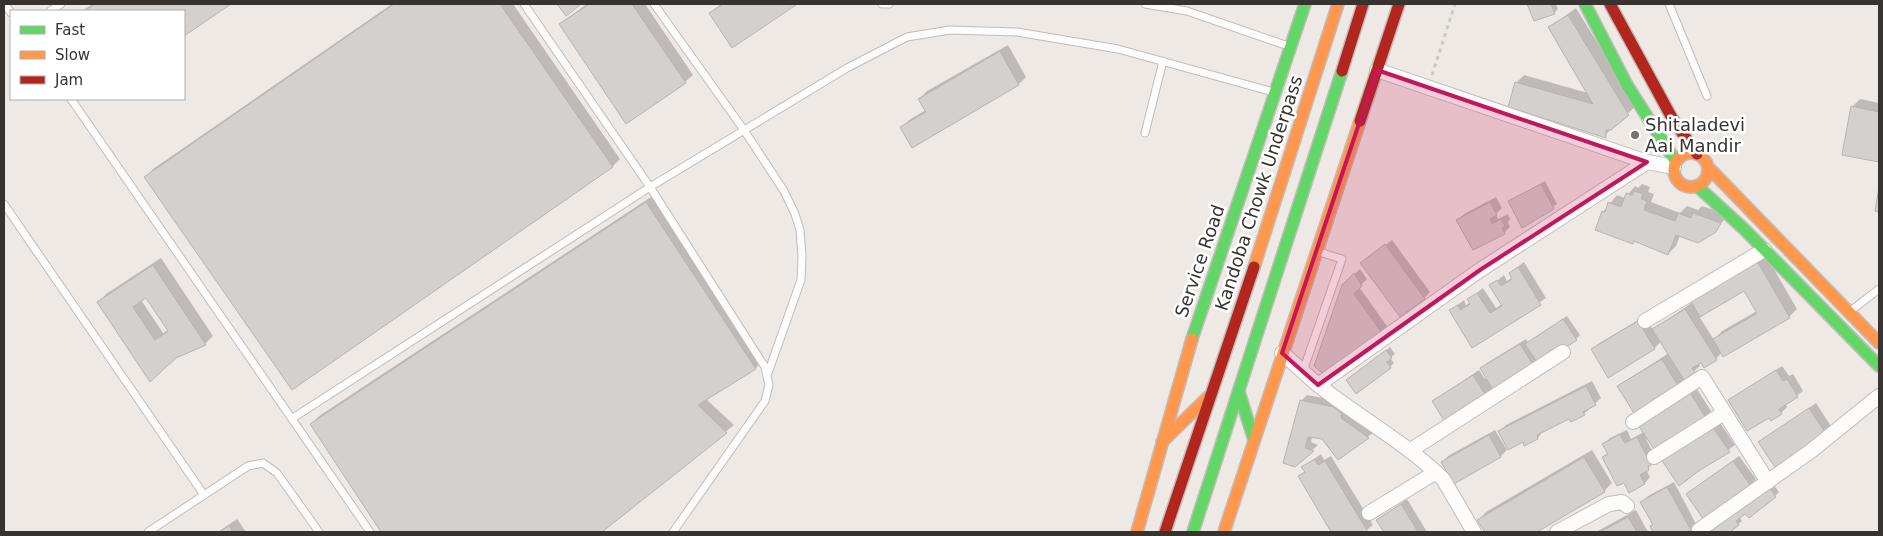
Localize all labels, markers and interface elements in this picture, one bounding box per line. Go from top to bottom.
legend [10,10,185,100]
text: Fast [55,21,85,39]
text: Slow [55,46,90,64]
text: Jam [54,71,83,89]
street label: Kandoba Chowk Underpass [1211,73,1307,313]
place label: Shitaladevi Aai Mandir [1645,114,1745,156]
marker: Shitaladevi Aai Mandir [1629,129,1641,141]
street label: Service Road [1170,202,1229,320]

